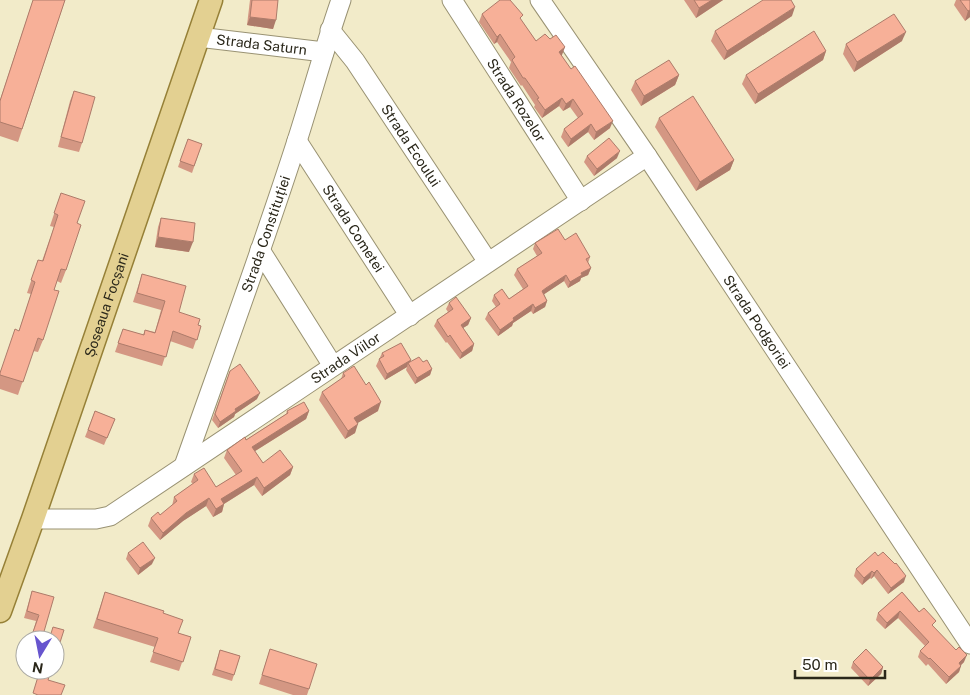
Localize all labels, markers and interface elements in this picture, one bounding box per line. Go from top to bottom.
street label: Strada Saturn [215,31,308,58]
street label: Strada Rozelor [484,55,549,145]
street label: Strada Ecoului [378,101,444,189]
street label: Strada Constituției [238,174,293,294]
street label: Strada Cometei [319,182,388,275]
street label: Șoseaua Focșani [81,251,132,359]
street label: Strada Podgoriei [720,272,793,372]
street label: Strada Viilor [308,329,384,387]
north arrow [15,630,65,680]
scale bar [795,648,885,680]
text: 50 m [802,656,837,673]
text: N [31,659,45,677]

